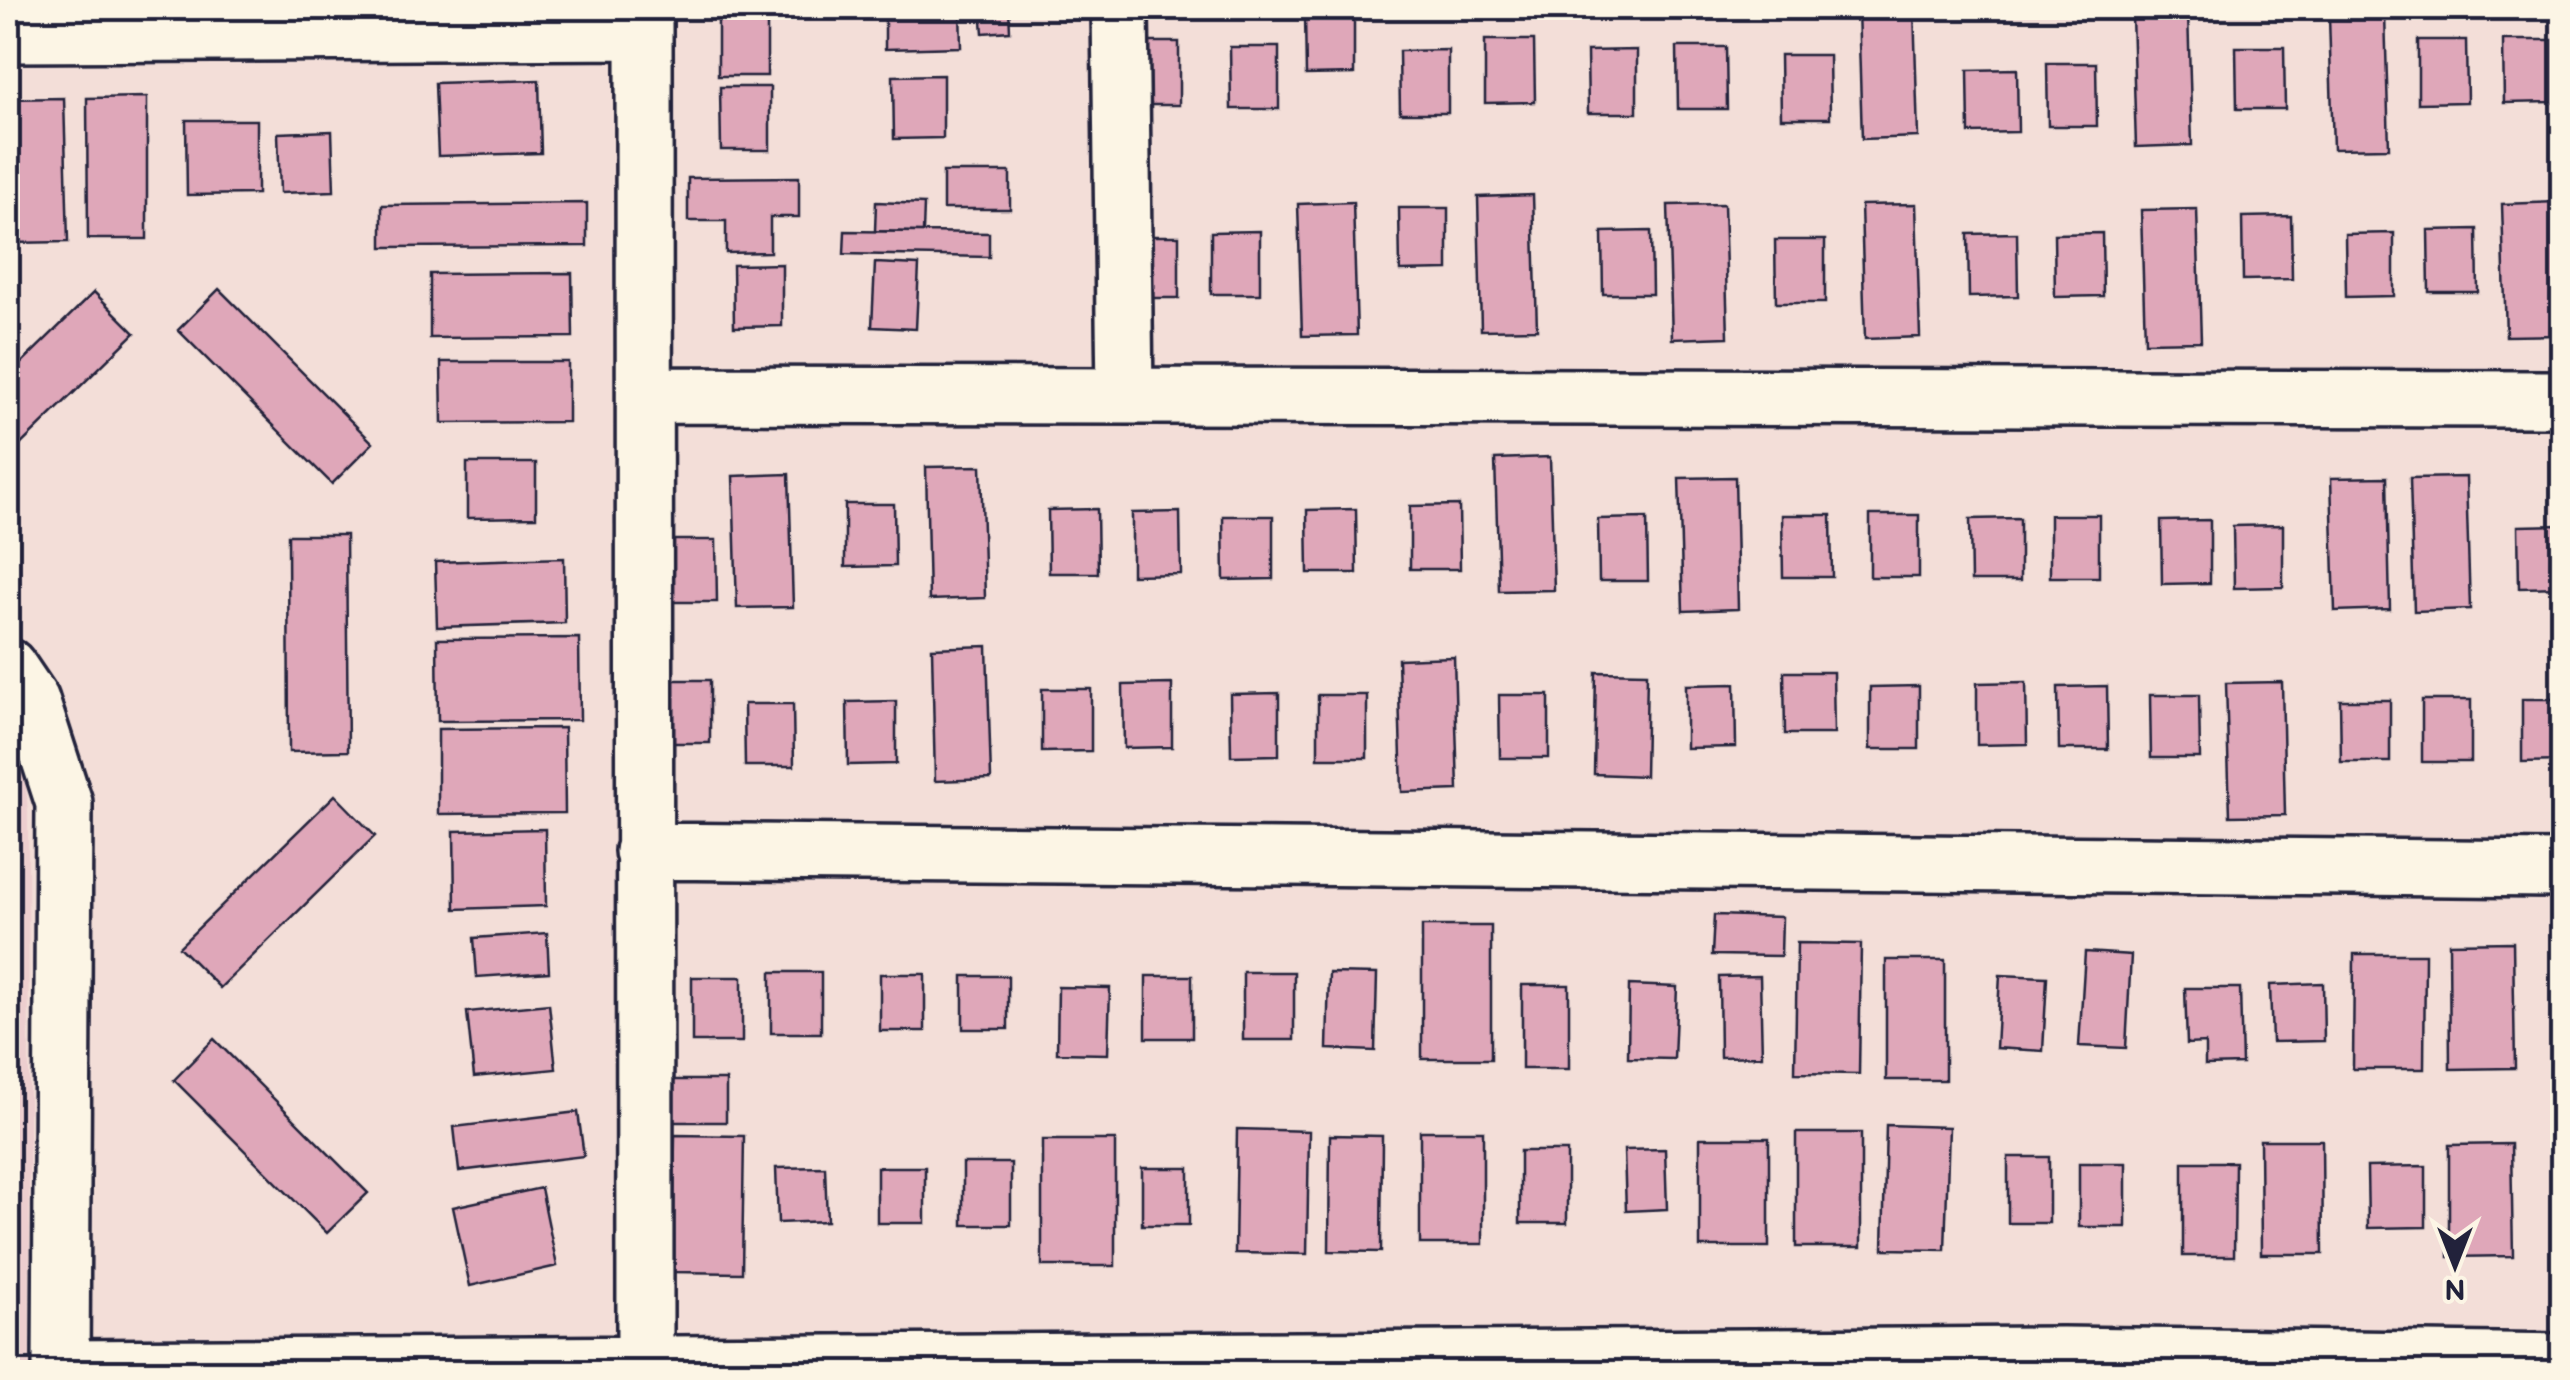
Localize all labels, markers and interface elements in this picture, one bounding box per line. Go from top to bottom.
north arrow [2405,1215,2505,1315]
text: N [2444,1272,2466,1305]

